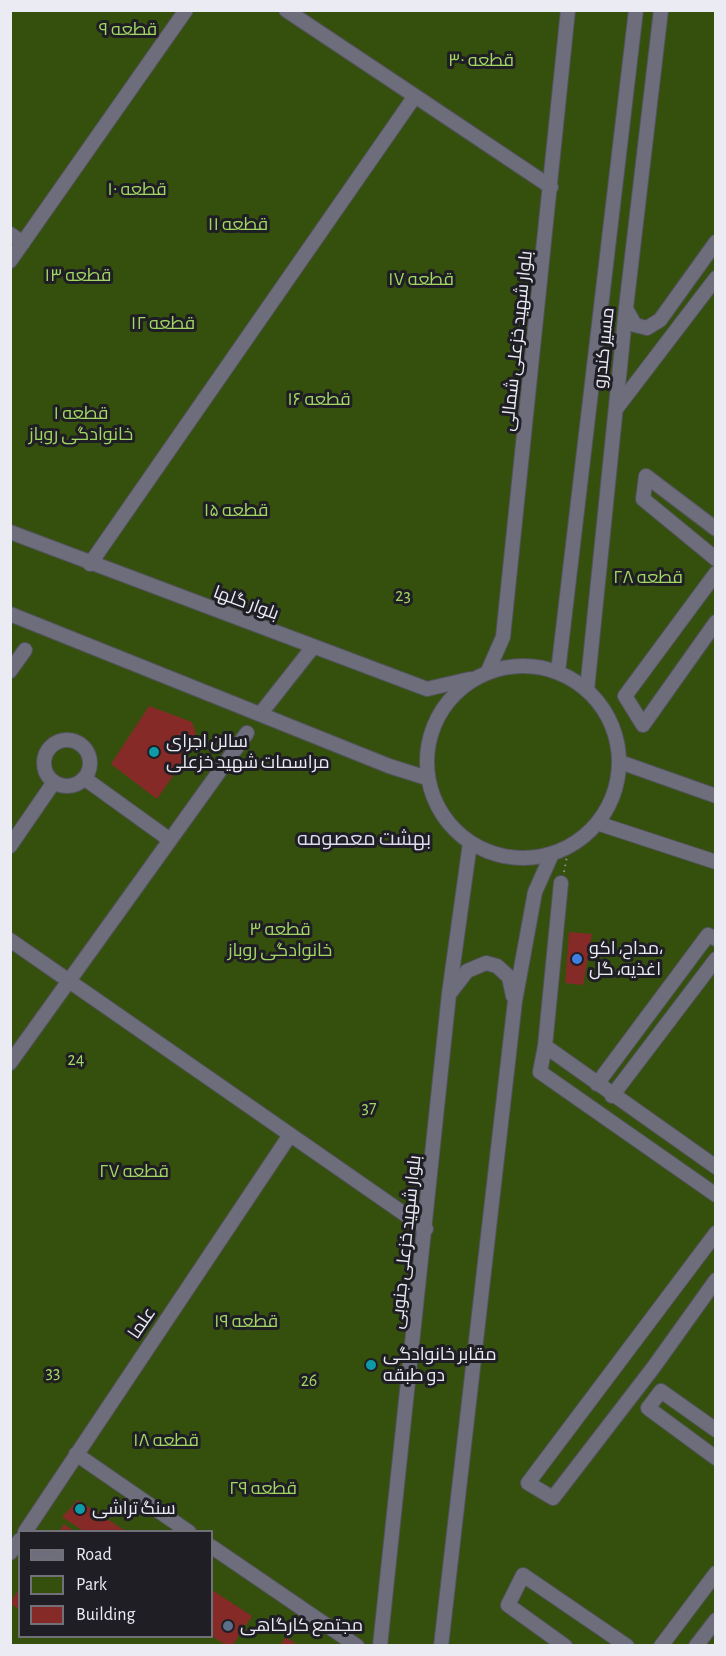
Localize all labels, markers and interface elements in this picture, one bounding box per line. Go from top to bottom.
park label: قطعه ۹ [99,19,157,41]
park label: قطعه ۳۰ [448,50,514,72]
park label: قطعه ۱۰ [107,179,167,201]
park label: قطعه ۱۱ [208,214,268,236]
street label: بلوار شهید خزعلی شمالی [497,250,537,432]
park label: قطعه ۱۳ [45,265,111,287]
park label: قطعه ۱۷ [388,269,454,291]
street label: مسیر کندرو [589,306,619,390]
park label: قطعه ۱۲ [131,313,195,335]
park label: قطعه ۱۶ [287,389,351,411]
park label: قطعه ۱ خانوادگی روباز [29,403,133,446]
park label: قطعه ۱۵ [204,500,268,522]
park label: قطعه ۲۸ [613,567,683,589]
street label: بلوار گلها [210,581,282,625]
park label: 23 [395,585,411,607]
place label: سالن اجرای مراسمات شهید خزعلی [166,731,329,774]
marker: سالن اجرای مراسمات شهید خزعلی [147,745,161,759]
district label: بهشت معصومه [297,827,431,851]
park label: قطعه ۳ خانوادگی روباز [228,919,332,962]
place label: مداح، اکو، اغذیه، گل [589,938,663,980]
marker: مداح، اکو، اغذیه، گل [570,952,584,966]
park label: 24 [68,1049,84,1071]
park label: 37 [362,1097,376,1119]
street label: بلوار شهید خزعلی جنوبی [386,1154,426,1330]
park label: قطعه ۲۷ [99,1161,169,1183]
street label: علما [124,1303,160,1343]
park label: قطعه ۱۹ [214,1311,278,1333]
place label: مقابر خانوادگی دو طبقه [383,1344,497,1386]
marker: مقابر خانوادگی دو طبقه [364,1358,378,1372]
park label: 33 [46,1362,60,1384]
park label: 26 [301,1370,317,1392]
park label: قطعه ۱۸ [133,1430,199,1452]
park label: قطعه ۲۹ [229,1478,297,1500]
place label: سنگ تراشی [92,1498,176,1520]
marker: سنگ تراشی [73,1502,87,1516]
legend [18,1530,213,1638]
text: Road [76,1546,112,1564]
text: Park [76,1576,107,1594]
text: Building [76,1606,135,1624]
place label: مجتمع کارگاهی [240,1615,363,1637]
marker: مجتمع کارگاهی [221,1619,235,1633]

